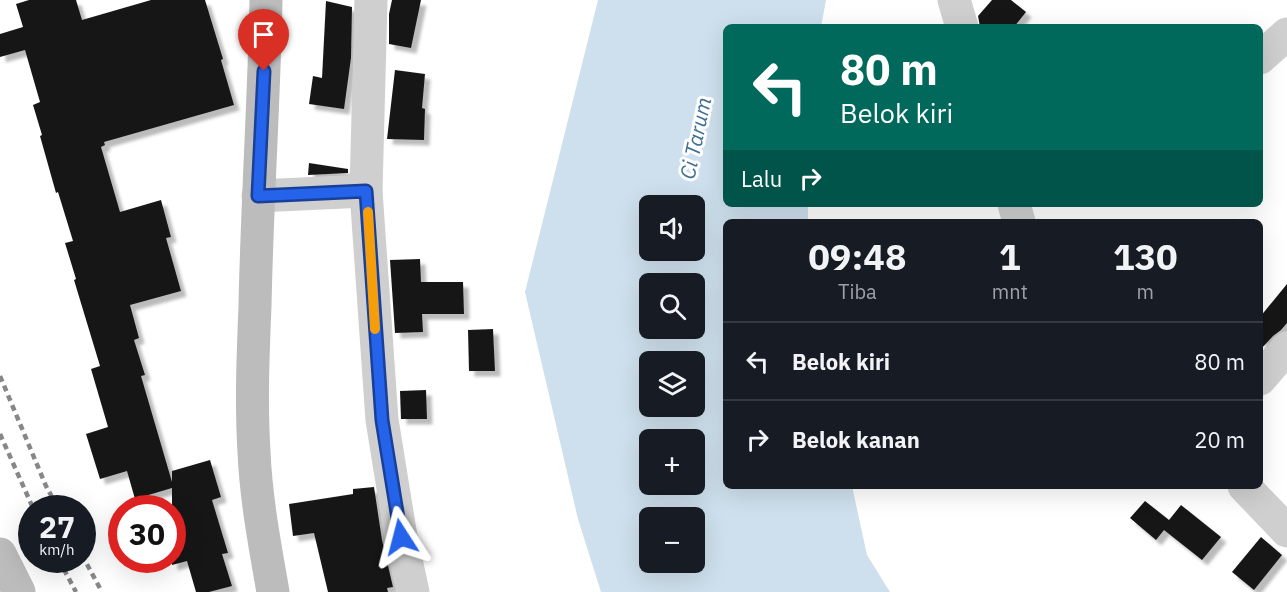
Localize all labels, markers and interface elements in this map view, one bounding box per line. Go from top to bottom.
pin [238,9,289,71]
icon: arrive [247,18,280,51]
text: 80 m [840,42,938,97]
icon: left [741,48,819,126]
water label: Ci Tarum [673,95,717,181]
text: Belok kiri [840,95,953,130]
icon: right [794,162,827,195]
text: Lalu [741,164,782,193]
map controls [639,195,705,573]
button: sound [639,195,705,261]
text: 09:48 [808,233,907,280]
text: 1 [999,233,1021,280]
text: 130 [1113,233,1178,280]
button: search [639,273,705,339]
text: Tiba [838,278,877,305]
text: mnt [992,278,1028,305]
text: m [1137,278,1154,305]
icon: left [741,345,774,378]
text: Belok kiri [792,347,890,376]
text: 80 m [1194,347,1245,376]
button: layers [639,351,705,417]
icon: right [741,423,774,456]
text: Belok kanan [792,425,920,454]
text: 20 m [1194,425,1245,454]
button: + [639,429,705,495]
speed limit sign: 30 [108,495,186,573]
position arrow [369,505,433,569]
text: 27 [39,507,75,546]
button: − [639,507,705,573]
text: km/h [39,540,75,559]

